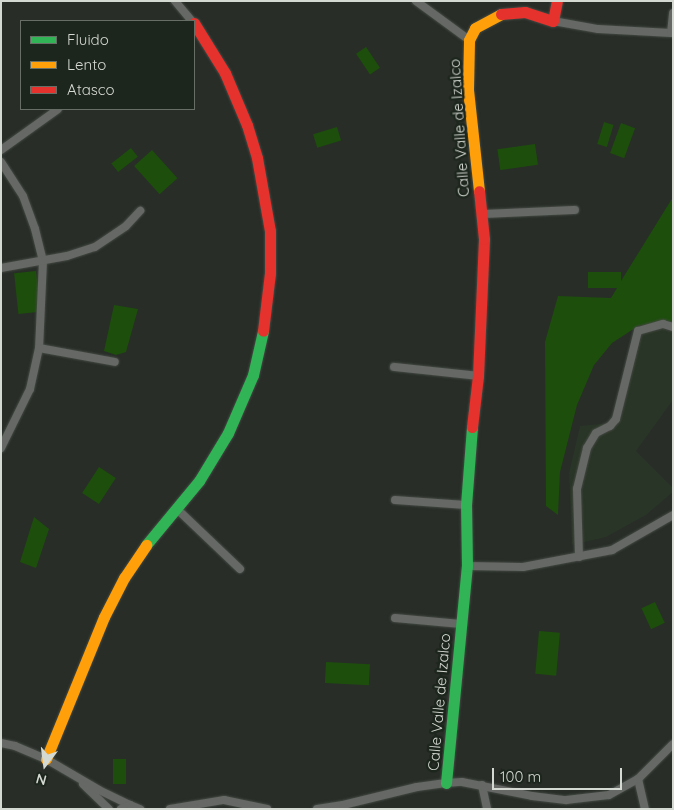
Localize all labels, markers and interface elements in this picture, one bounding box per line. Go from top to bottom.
legend [20,20,195,110]
text: Fluido [67,30,109,49]
text: Lento [67,55,106,74]
street label: Calle Valle de Izalco [445,58,473,198]
text: Atasco [67,80,115,99]
street label: Calle Valle de Izalco [424,632,454,772]
north arrow [20,740,70,790]
scale bar [494,758,624,790]
text: 100 m [500,767,541,786]
text: N [34,769,48,790]

